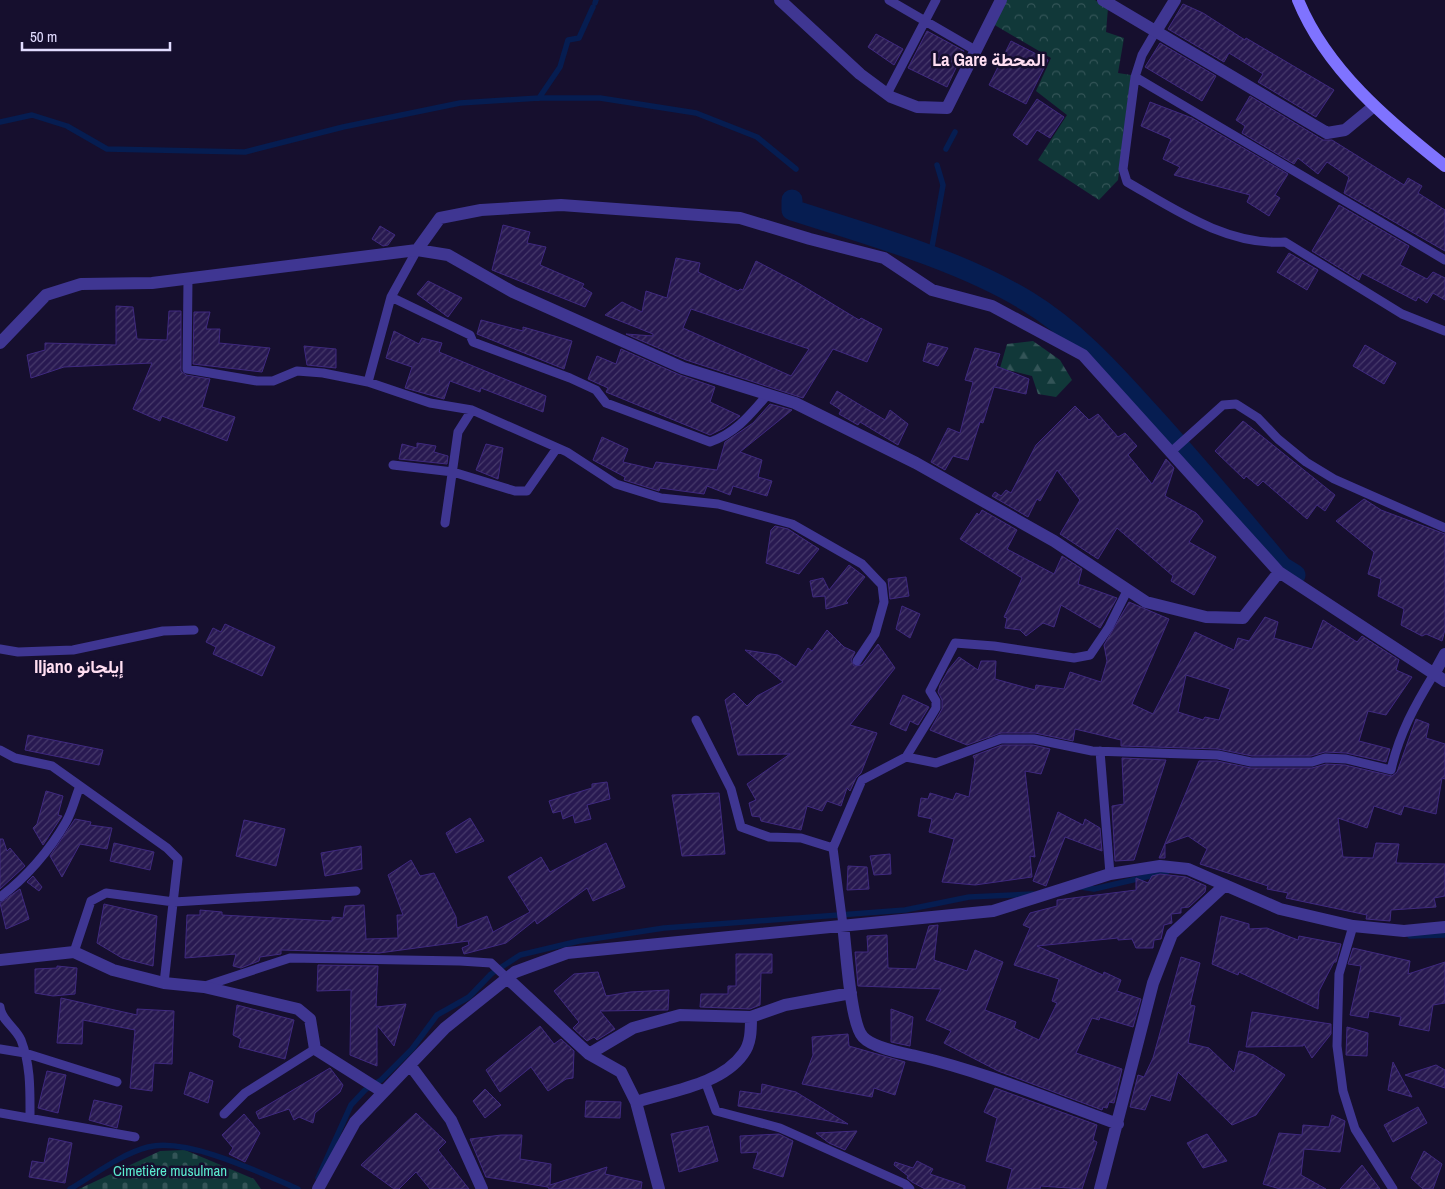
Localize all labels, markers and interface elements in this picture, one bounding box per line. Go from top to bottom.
scale bar [22,20,170,52]
text: 50 m [30,26,57,47]
district label: La Gare المحطة [932,47,1046,72]
district label: Iljano إيلجانو [34,654,124,679]
park label: Cimetière musulman [113,1160,227,1181]

